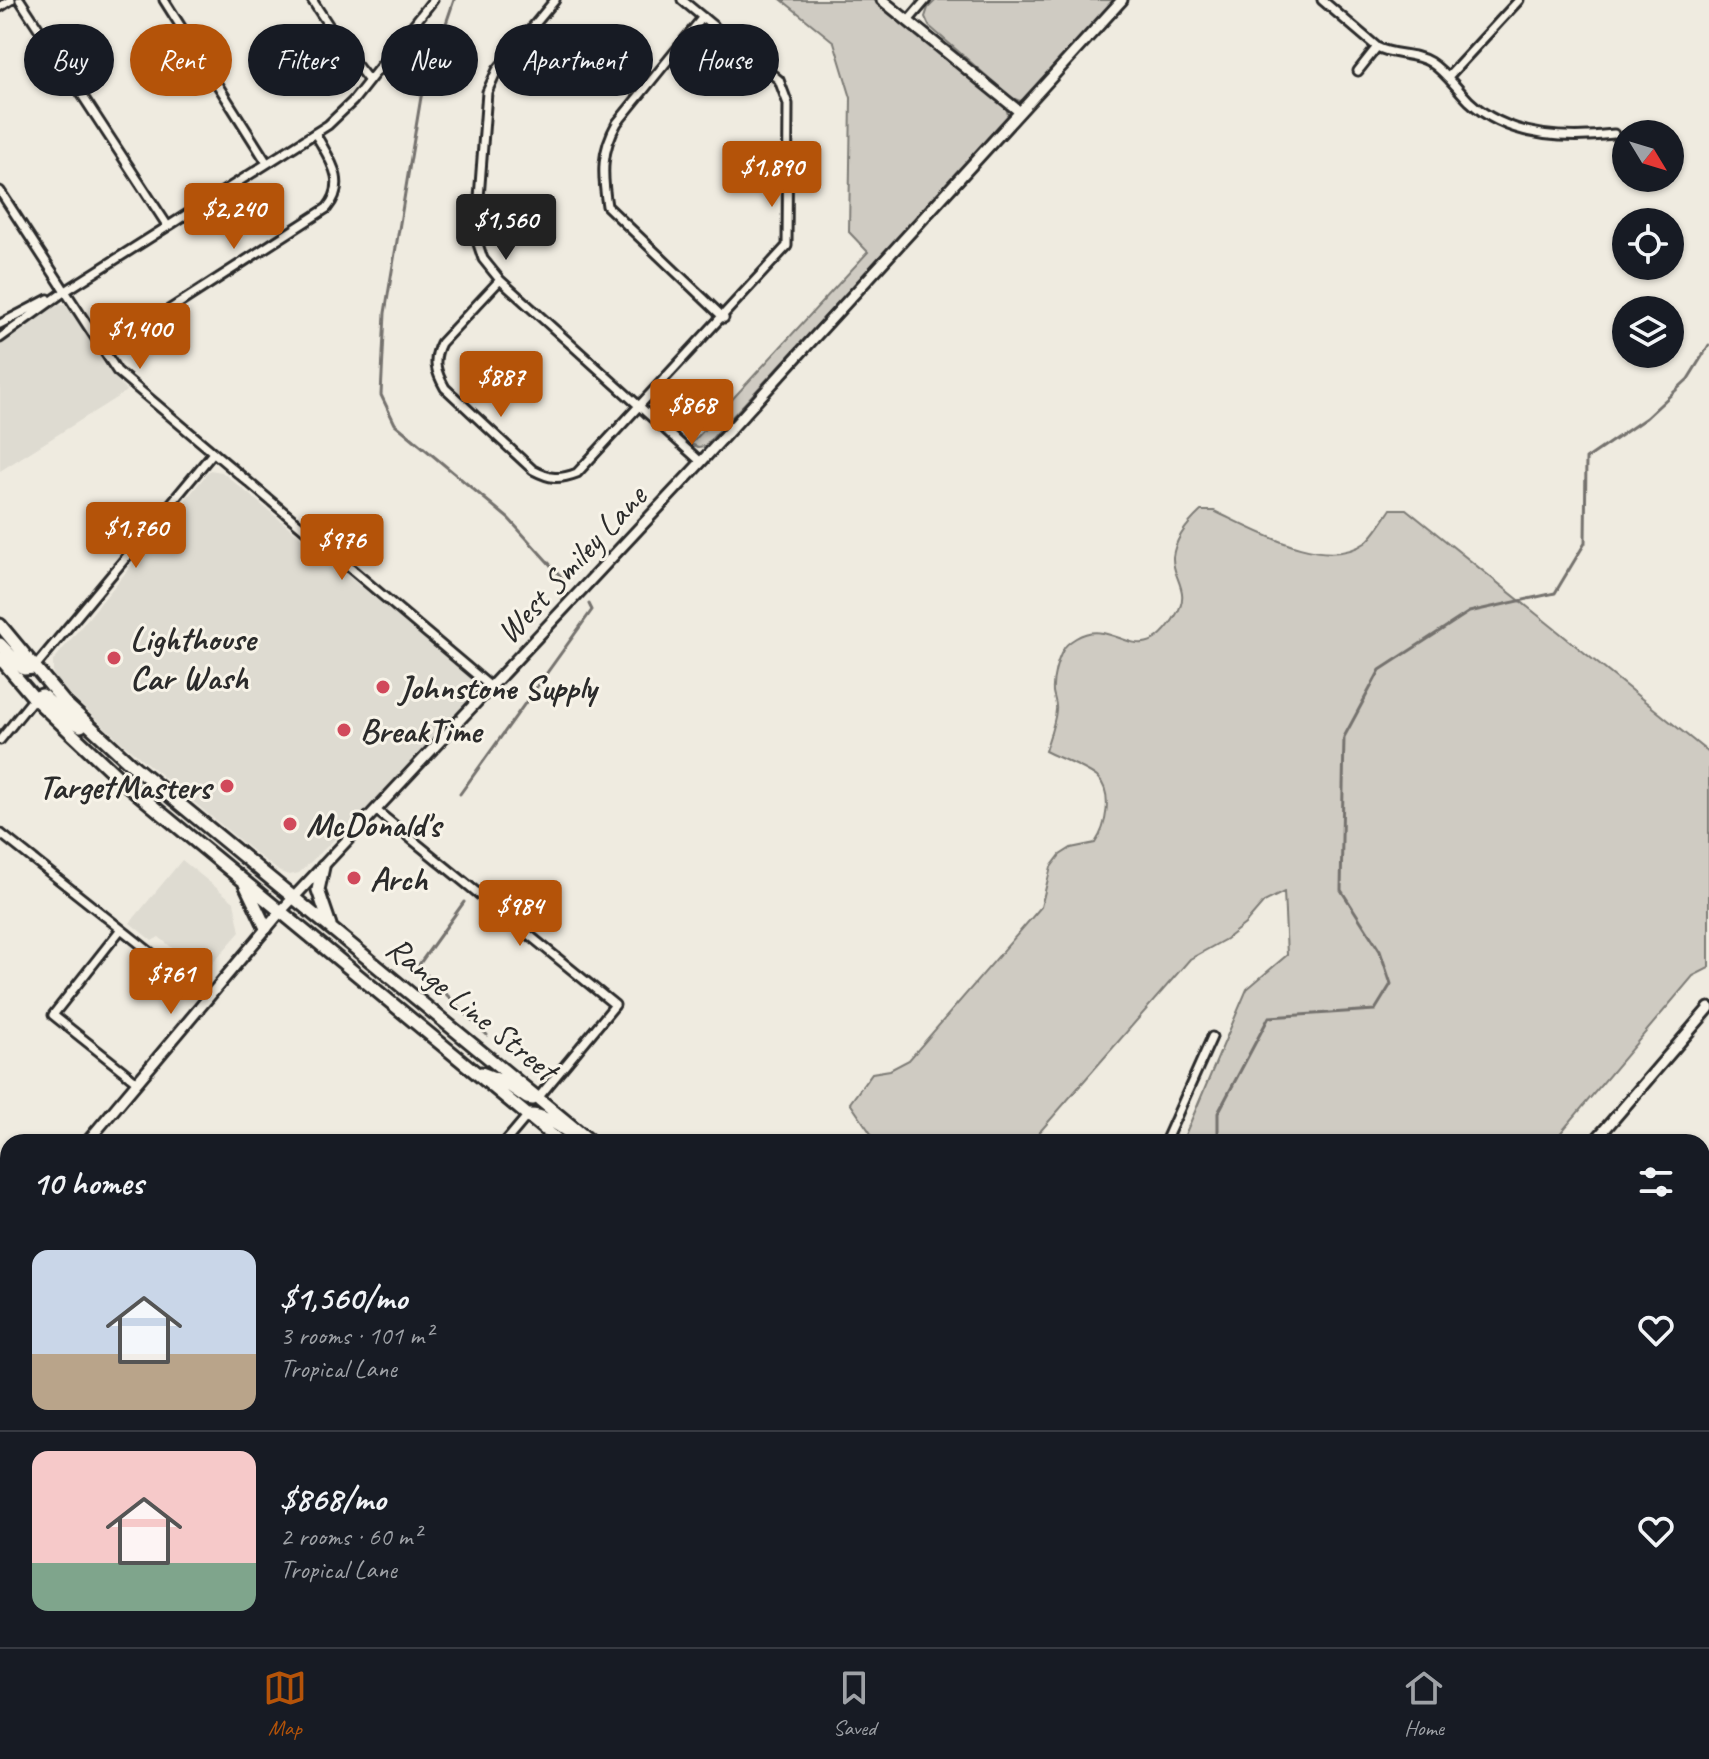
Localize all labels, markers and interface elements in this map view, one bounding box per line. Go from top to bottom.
chip: Buy [24,24,114,96]
chip: Rent [130,24,232,96]
chip: Filters [248,24,365,96]
chip: New [381,24,478,96]
chip: Apartment [494,24,653,96]
chip: House [669,24,779,96]
north arrow [1612,120,1684,192]
map controls [1612,120,1684,368]
pin: $1,890 [707,141,837,209]
text: $1,890 [740,150,804,183]
pin: $2,240 [169,183,299,251]
text: $2,240 [202,192,266,225]
pin: $1,560 [441,194,571,262]
text: $1,560 [474,203,538,236]
button: locate [1612,208,1684,280]
button: layers [1612,296,1684,368]
pin: $1,400 [75,303,205,371]
text: $1,400 [108,312,172,345]
pin: $887 [454,351,548,419]
text: $887 [478,360,524,393]
pin: $868 [645,379,739,447]
text: $868 [668,388,716,421]
street label: West Smiley Lane [487,474,657,652]
pin: $1,760 [71,502,201,570]
text: $1,760 [104,511,168,544]
pin: $976 [295,514,389,582]
text: $976 [319,523,365,556]
place label: Lighthouse Car Wash [130,617,259,699]
marker: Lighthouse Car Wash [105,649,123,667]
place label: Johnstone Supply [397,666,600,709]
marker: Johnstone Supply [374,678,392,696]
place label: BreakTime [360,709,485,752]
marker: BreakTime [335,721,353,739]
place label: TargetMasters [38,765,214,808]
marker: TargetMasters [218,777,236,795]
place label: McDonald's [306,803,444,846]
marker: McDonald's [281,815,299,833]
place label: Arch [370,857,429,900]
marker: Arch [345,869,363,887]
pin: $984 [473,880,567,948]
text: $984 [497,889,543,922]
street label: Range Line Street [378,926,570,1093]
pin: $761 [124,948,218,1016]
text: $761 [147,957,195,990]
icon: filters [1634,1160,1678,1204]
text: 10 homes [32,1161,143,1204]
text: $1,560/mo [280,1276,407,1319]
icon: home [96,1282,192,1378]
icon: heart [1634,1308,1678,1352]
text: 3 rooms · 101 m² [280,1319,432,1352]
text: Tropical Lane [280,1352,397,1385]
text: $868/mo [280,1477,385,1520]
icon: home [96,1483,192,1579]
icon: heart [1634,1509,1678,1553]
text: 2 rooms · 60 m² [280,1520,421,1553]
text: Tropical Lane [280,1553,397,1586]
tab: Map [263,1666,307,1742]
tab: Saved [832,1666,876,1742]
tab: Home [1402,1666,1446,1742]

